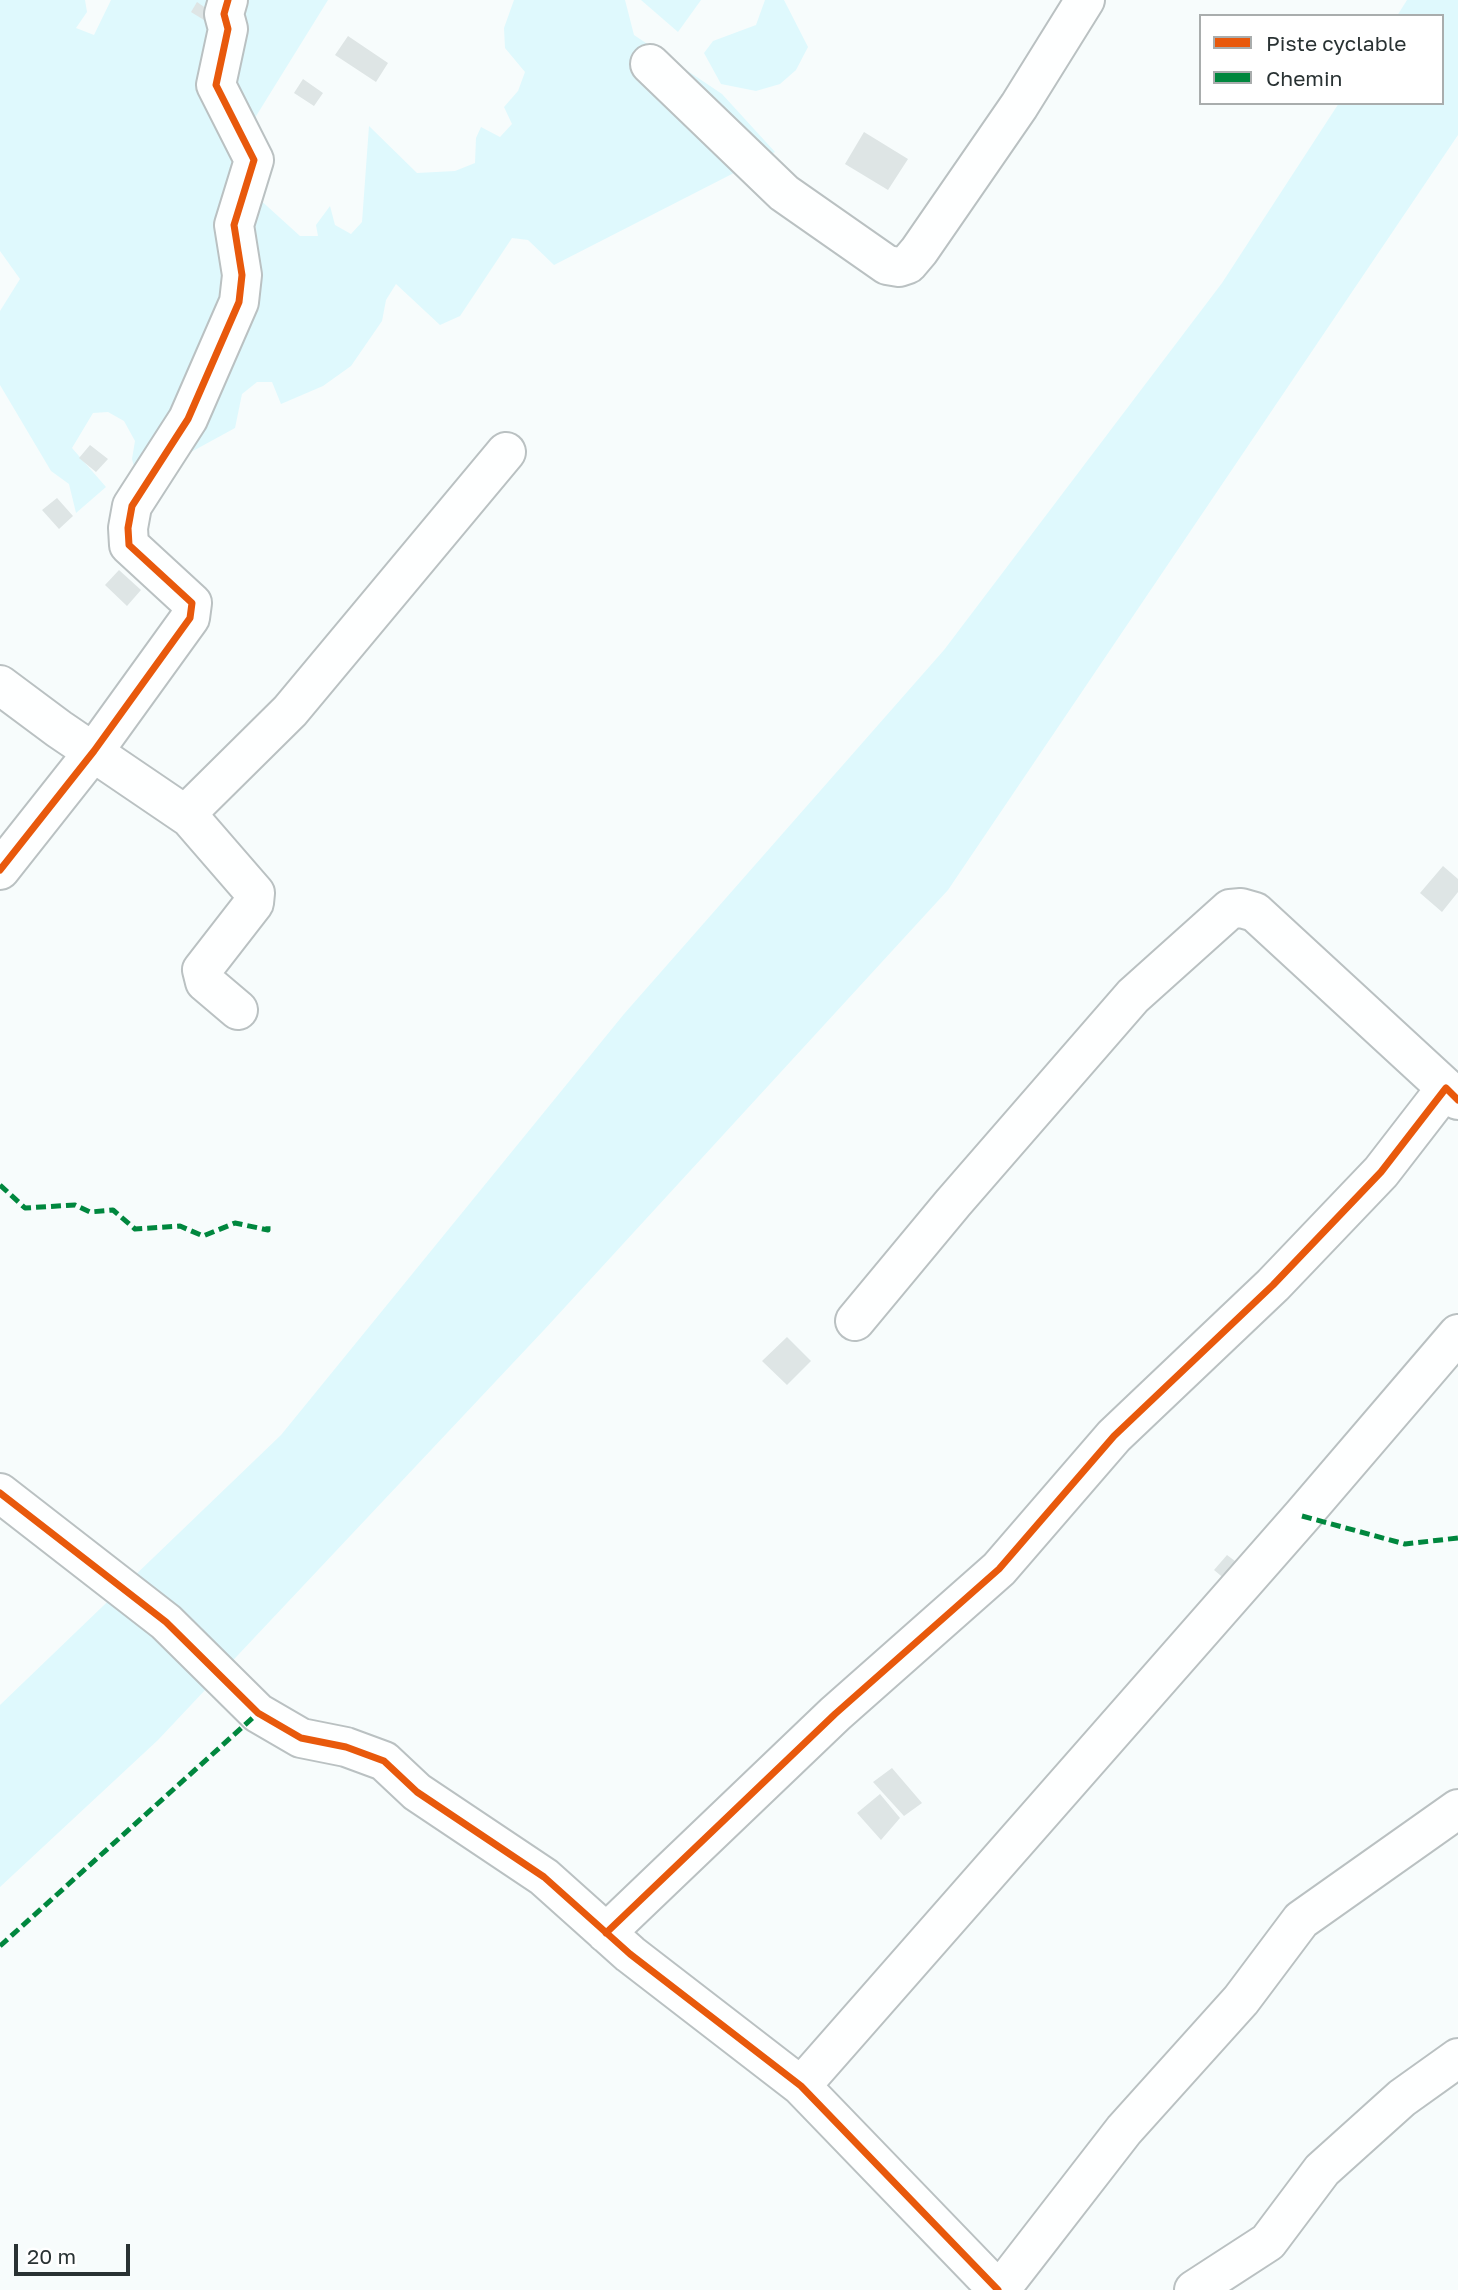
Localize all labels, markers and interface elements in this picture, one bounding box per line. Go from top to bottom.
legend [1199,14,1444,105]
text: Piste cyclable [1266,30,1406,56]
text: Chemin [1266,65,1343,91]
scale bar [18,2230,133,2274]
text: 20 m [27,2243,76,2269]

